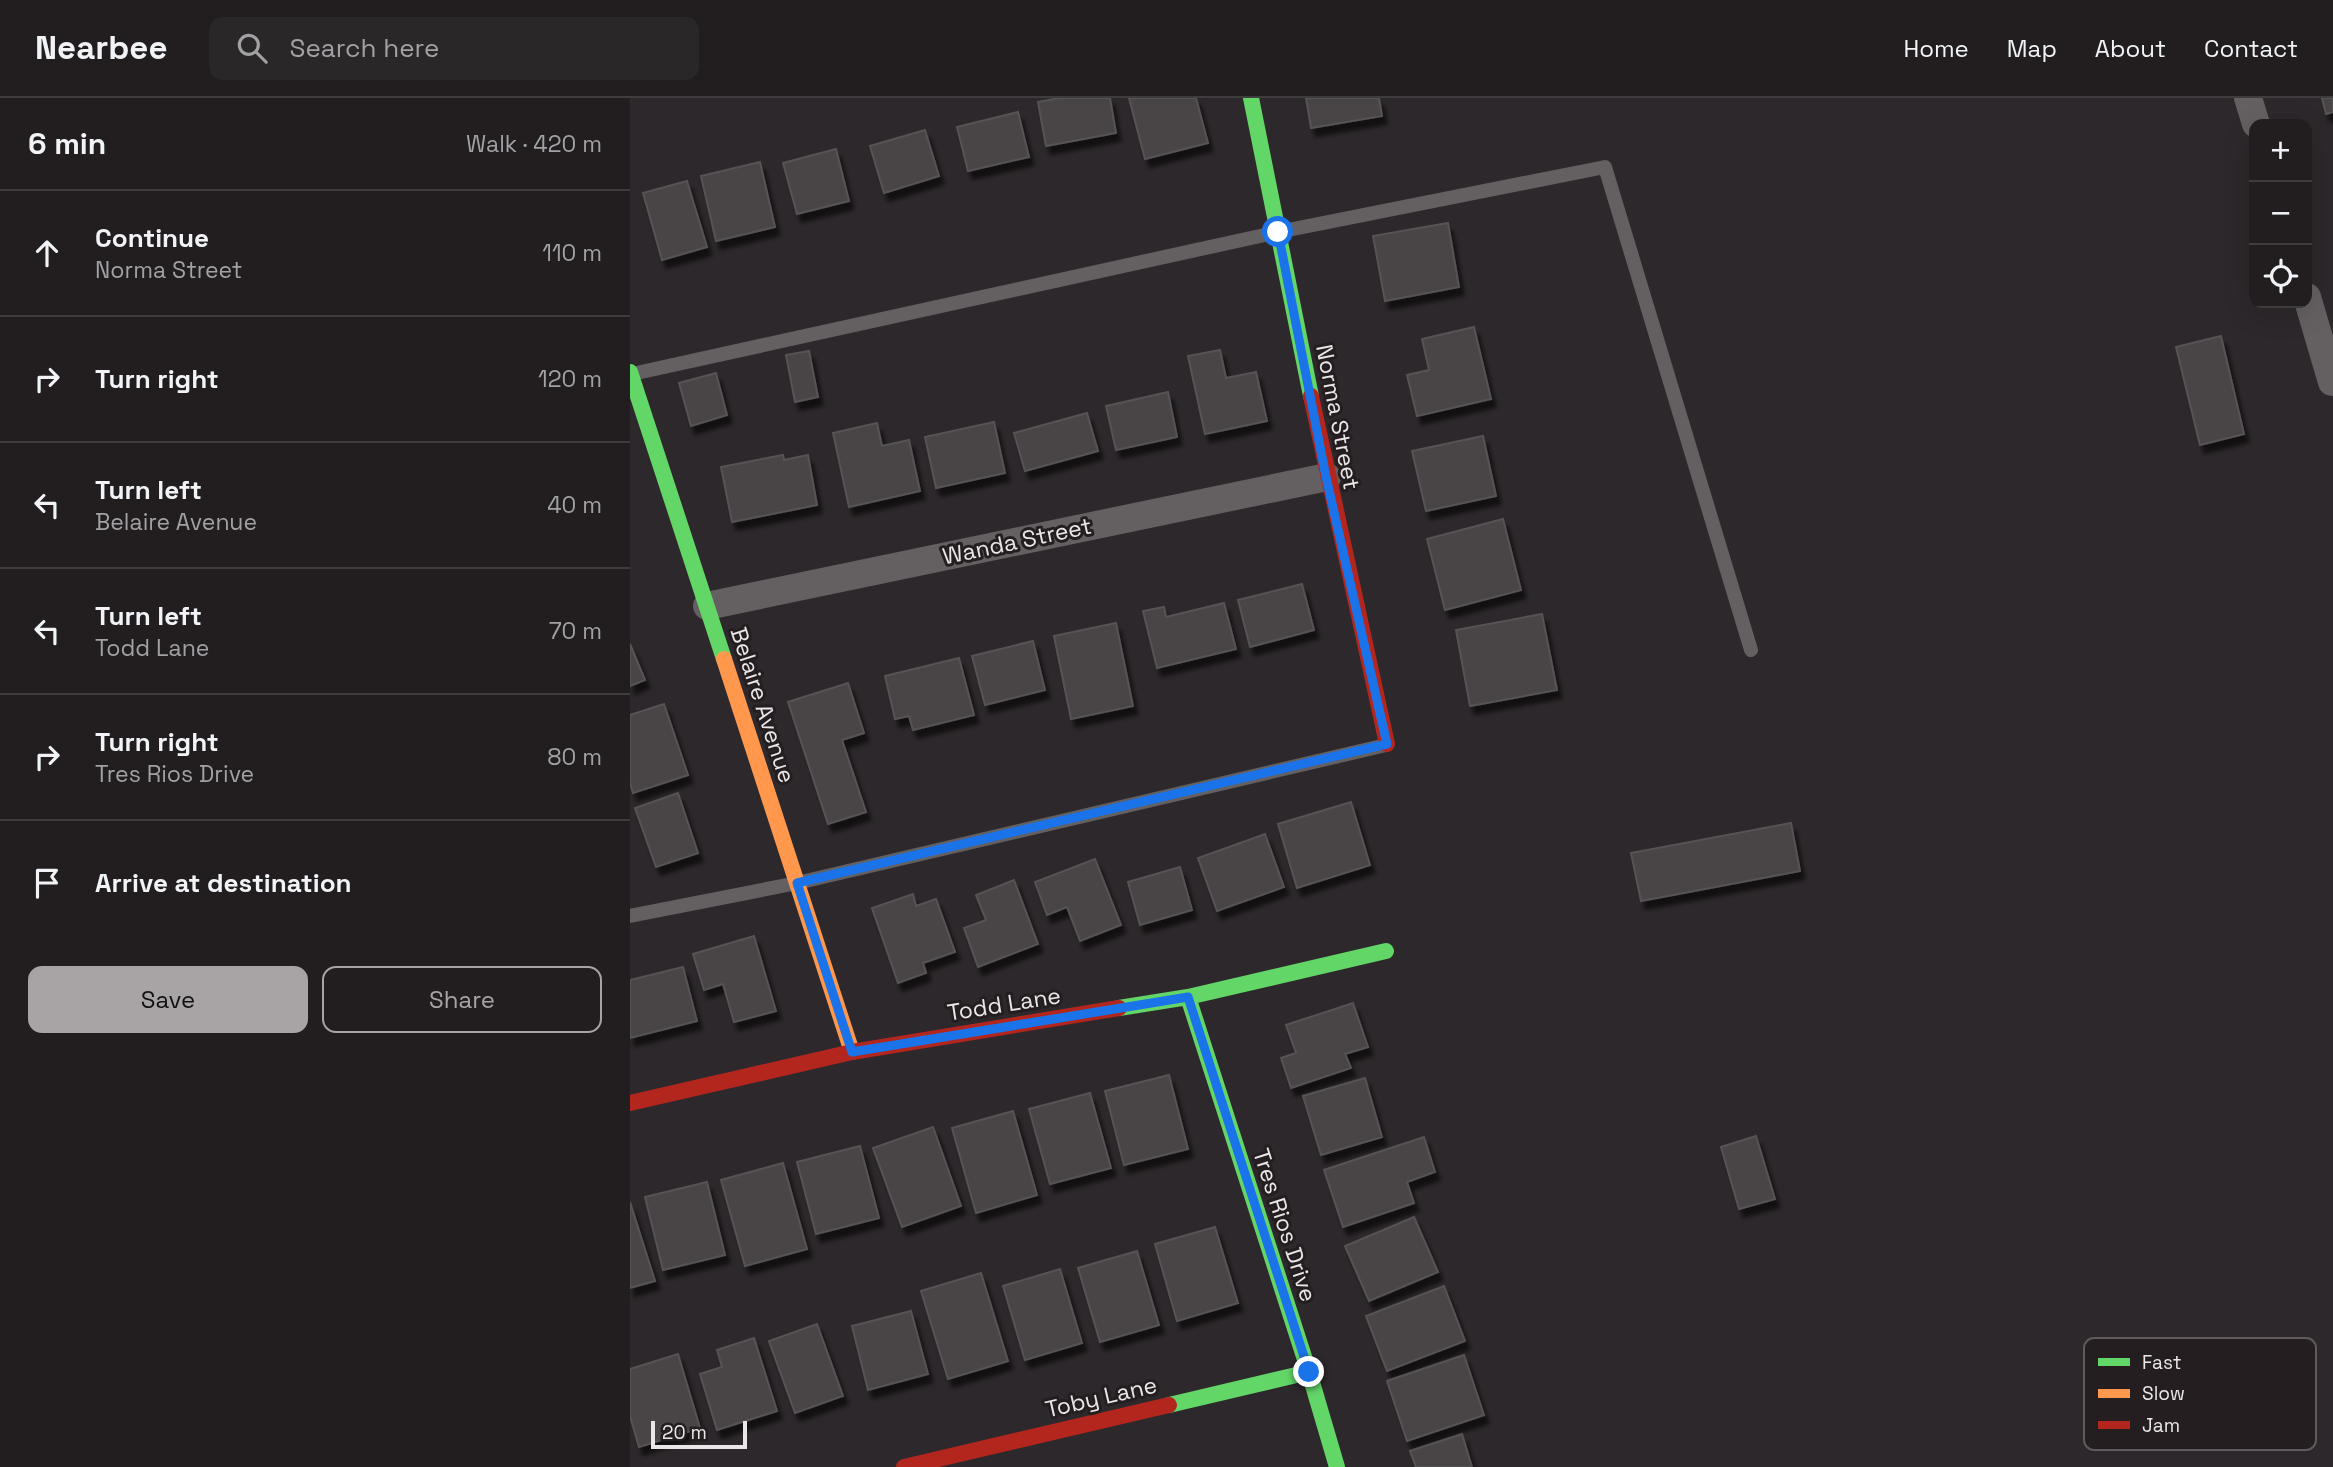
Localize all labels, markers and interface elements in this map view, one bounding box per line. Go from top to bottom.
search box [209,17,699,80]
text: Nearbee [35,27,167,69]
icon: search [233,29,271,67]
text: Search here [289,31,439,65]
text: Home [1903,33,1969,64]
text: Map [2007,33,2057,64]
text: About [2095,33,2166,64]
text: Contact [2204,33,2298,64]
map controls [2249,119,2312,308]
button: + [2249,119,2312,182]
text: 6 min [28,124,106,163]
text: Walk · 420 m [466,129,602,159]
button: − [2249,182,2312,245]
route start [1262,216,1293,247]
text: Continue [95,221,209,255]
icon: ahead [28,234,66,272]
text: 110 m [542,238,602,268]
button: locate [2249,245,2312,308]
text: Norma Street [95,255,242,285]
street label: Norma Street [1309,342,1367,492]
icon: right [28,360,66,398]
text: Turn right [95,362,219,396]
text: 120 m [538,364,602,394]
text: Turn left [95,473,202,507]
icon: left [28,486,66,524]
text: 40 m [547,490,602,520]
text: Belaire Avenue [95,507,257,537]
street label: Wanda Street [940,511,1094,571]
text: Turn left [95,599,202,633]
icon: left [28,612,66,650]
text: 70 m [549,616,602,646]
street label: Belaire Avenue [724,623,802,787]
text: Todd Lane [95,633,209,663]
text: Turn right [95,725,219,759]
icon: right [28,738,66,776]
text: 80 m [547,742,602,772]
text: Tres Rios Drive [95,759,254,789]
icon: arrive [28,864,66,902]
text: Arrive at destination [95,866,352,900]
button: Save [28,966,308,1033]
button: Share [322,966,602,1033]
street label: Todd Lane [945,980,1063,1028]
street label: Tres Rios Drive [1246,1145,1324,1305]
legend [2084,1338,2316,1450]
text: Fast [2142,1350,2182,1375]
route end [1293,1356,1324,1387]
street label: Toby Lane [1042,1370,1160,1424]
text: Slow [2142,1381,2185,1406]
text: Jam [2142,1413,2180,1438]
scale bar [651,1418,747,1450]
text: 20 m [662,1420,707,1445]

